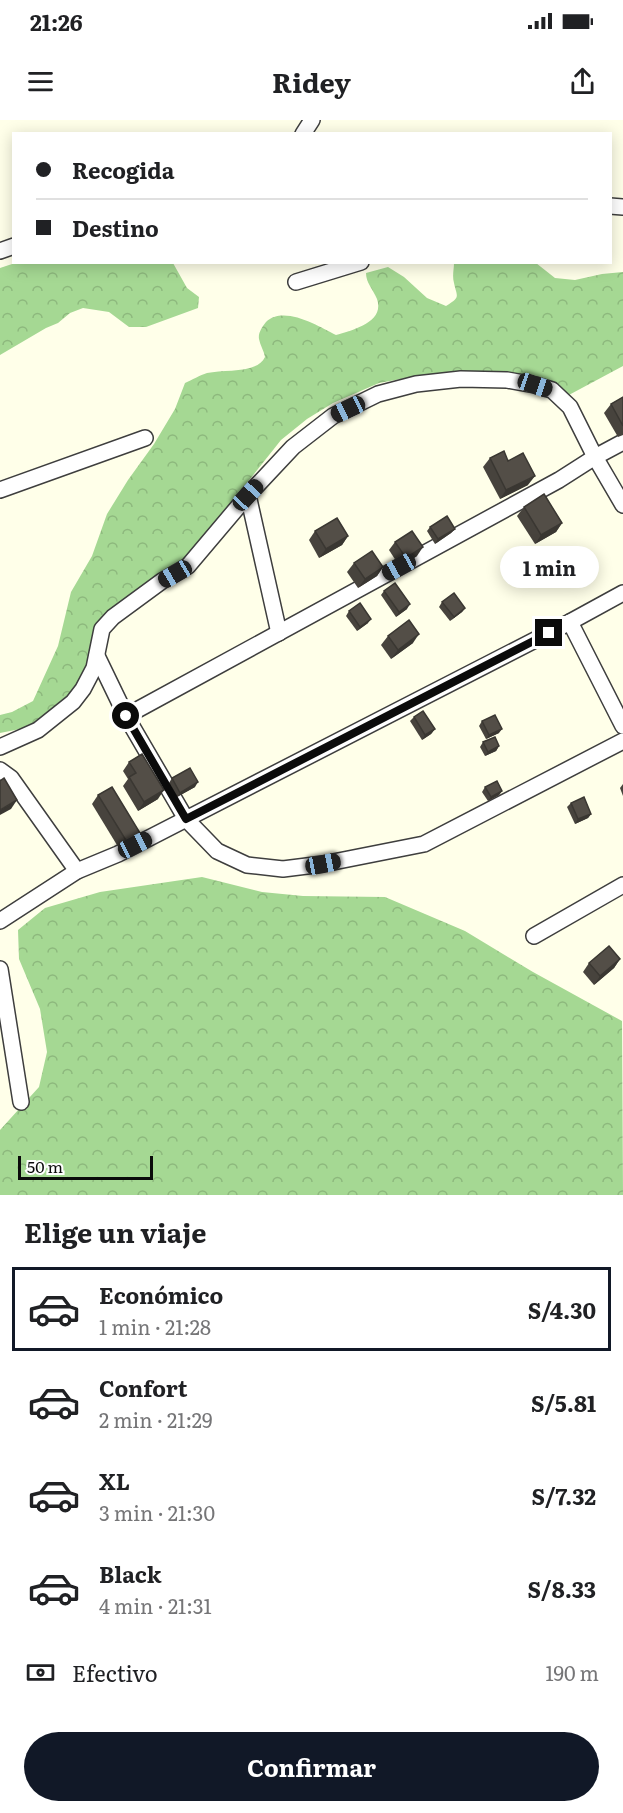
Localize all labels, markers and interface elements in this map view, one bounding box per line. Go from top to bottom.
text: 21:26 [30,5,83,38]
text: Ridey [272,61,351,101]
icon: menu [24,65,57,98]
icon: share [566,65,599,98]
text: Recogida [72,153,174,186]
text: Destino [72,211,159,244]
car [515,371,555,399]
car [328,393,368,425]
car [229,476,267,514]
callout: 1 min [500,546,598,588]
car [379,550,419,584]
text: 1 min [523,552,576,582]
car [155,557,195,591]
route end [535,619,562,646]
route start [112,702,139,729]
car [115,829,155,861]
car [304,852,342,876]
scale bar [18,1153,153,1180]
text: 50 m [27,1154,63,1178]
text: Elige un viaje [24,1211,207,1251]
text: Económico [99,1278,223,1311]
icon: car [27,1282,81,1336]
text: S/4.30 [528,1293,596,1326]
text: 1 min · 21:28 [99,1311,211,1341]
text: Confort [99,1371,187,1404]
icon: car [27,1375,81,1429]
text: S/5.81 [531,1386,596,1419]
text: 2 min · 21:29 [99,1404,212,1434]
text: XL [99,1464,130,1497]
icon: car [27,1468,81,1522]
text: S/7.32 [532,1479,596,1512]
text: 3 min · 21:30 [99,1497,215,1527]
text: Black [99,1557,161,1590]
icon: car [27,1561,81,1615]
text: S/8.33 [527,1572,596,1605]
text: 4 min · 21:31 [99,1590,212,1620]
icon: cash [24,1656,57,1689]
text: Efectivo [72,1656,158,1689]
text: 190 m [545,1657,599,1687]
button: Confirmar [24,1732,599,1801]

